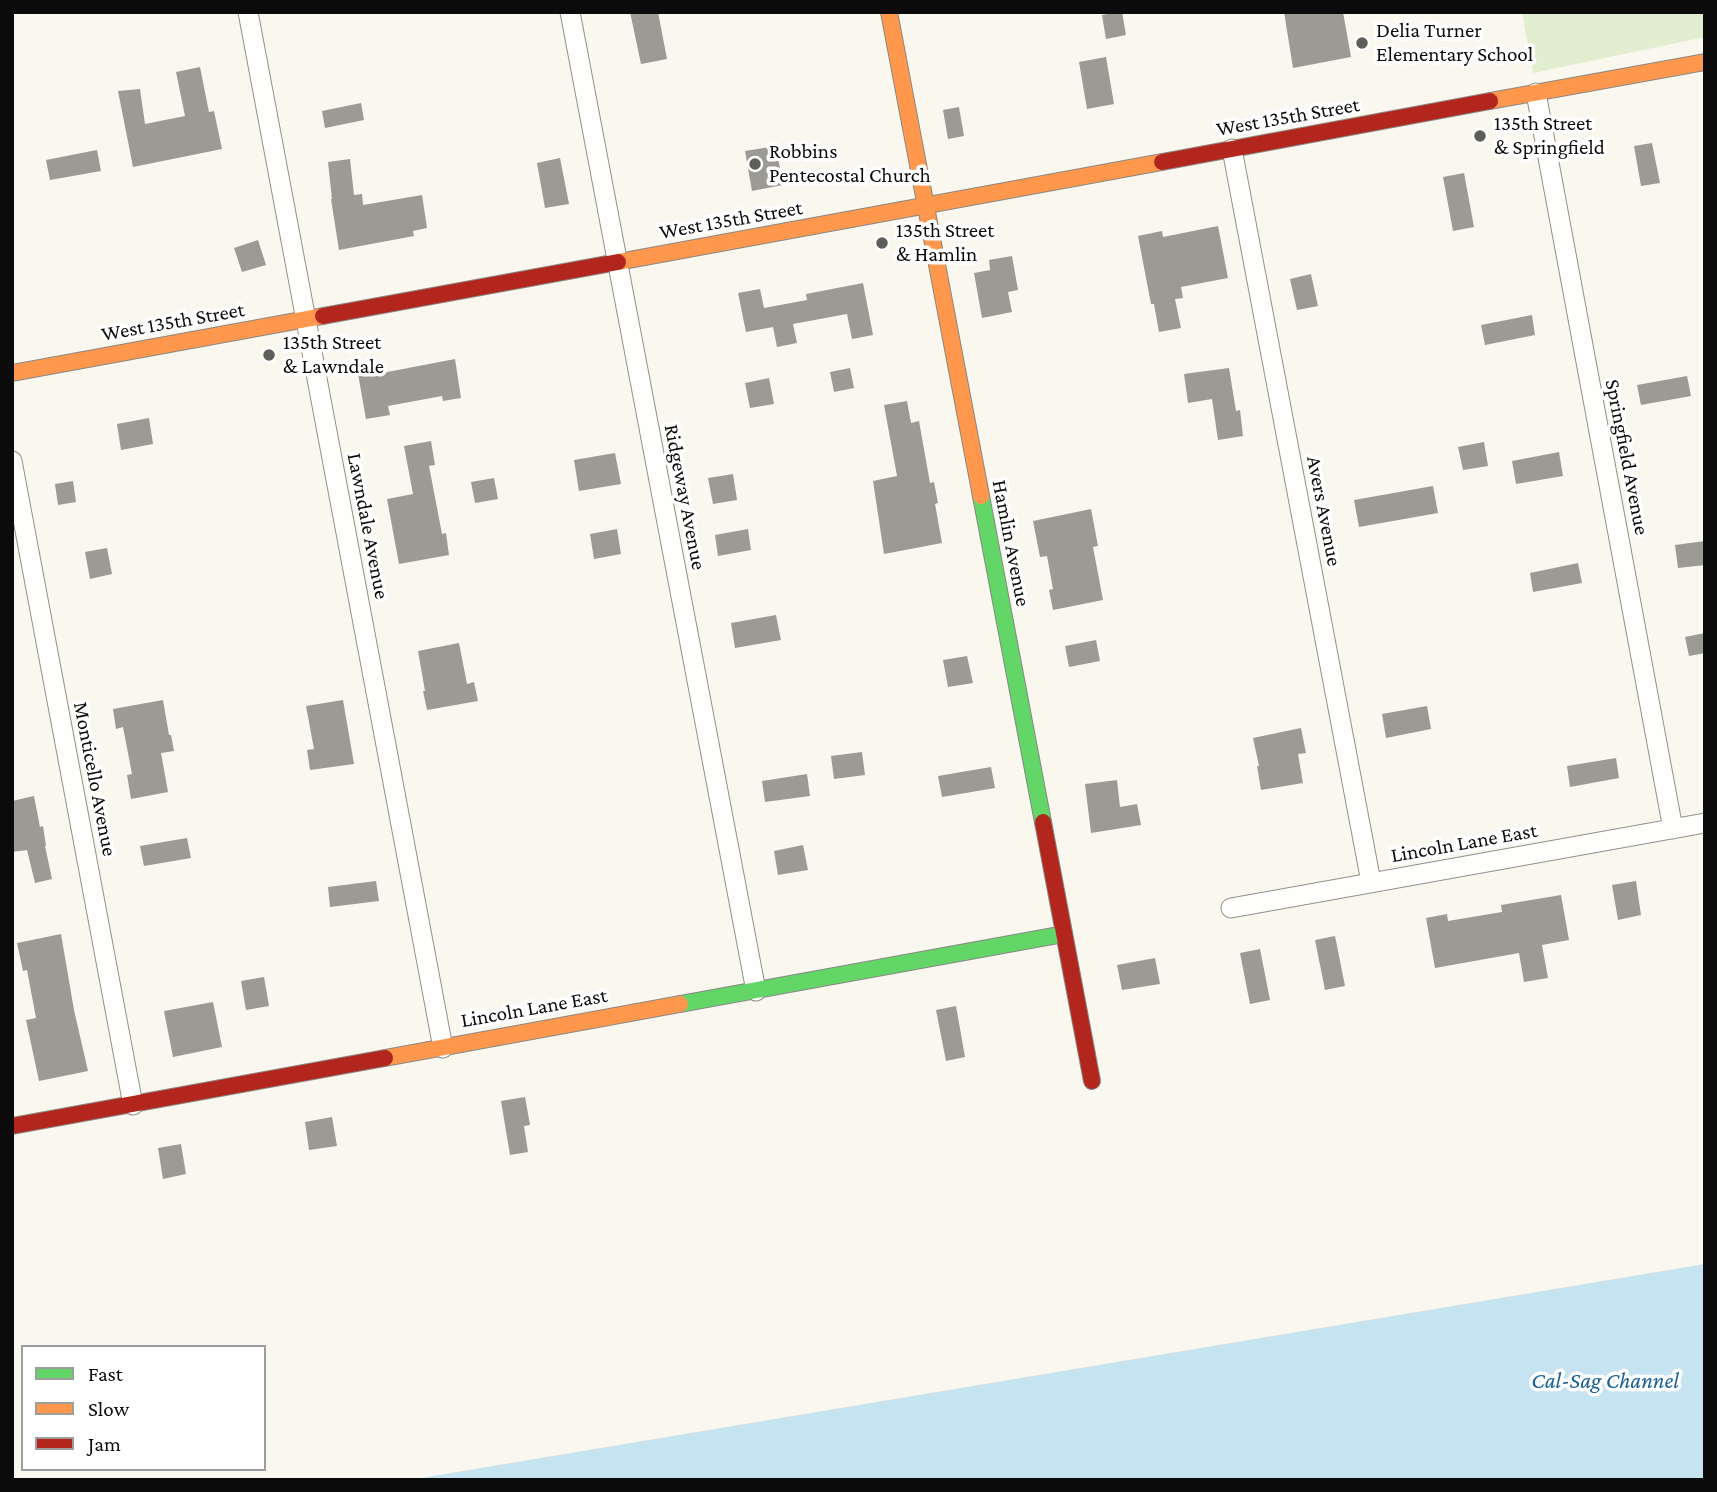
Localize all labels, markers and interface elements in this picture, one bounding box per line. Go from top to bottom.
place label: Delia Turner Elementary School [1376,18,1533,68]
marker: Delia Turner Elementary School [1354,35,1370,51]
street label: West 135th Street [1214,92,1362,142]
place label: 135th Street & Springfield [1494,111,1605,161]
marker: 135th Street & Springfield [1472,128,1488,144]
place label: Robbins Pentecostal Church [769,139,931,189]
marker: Robbins Pentecostal Church [747,156,763,172]
street label: West 135th Street [657,195,805,245]
place label: 135th Street & Hamlin [896,218,994,268]
marker: 135th Street & Hamlin [874,235,890,251]
street label: West 135th Street [99,297,247,347]
place label: 135th Street & Lawndale [283,330,384,380]
marker: 135th Street & Lawndale [261,347,277,363]
street label: Springfield Avenue [1600,377,1654,537]
street label: Ridgeway Avenue [659,422,711,572]
street label: Lawndale Avenue [341,451,395,601]
street label: Avers Avenue [1301,454,1347,568]
street label: Hamlin Avenue [986,478,1036,608]
street label: Monticello Avenue [68,700,122,858]
street label: Lincoln Lane East [1389,818,1539,868]
street label: Lincoln Lane East [459,983,609,1033]
legend [21,1345,266,1471]
text: Fast [88,1362,123,1386]
water label: Cal-Sag Channel [1531,1367,1679,1395]
text: Slow [88,1397,129,1421]
text: Jam [88,1432,121,1456]

